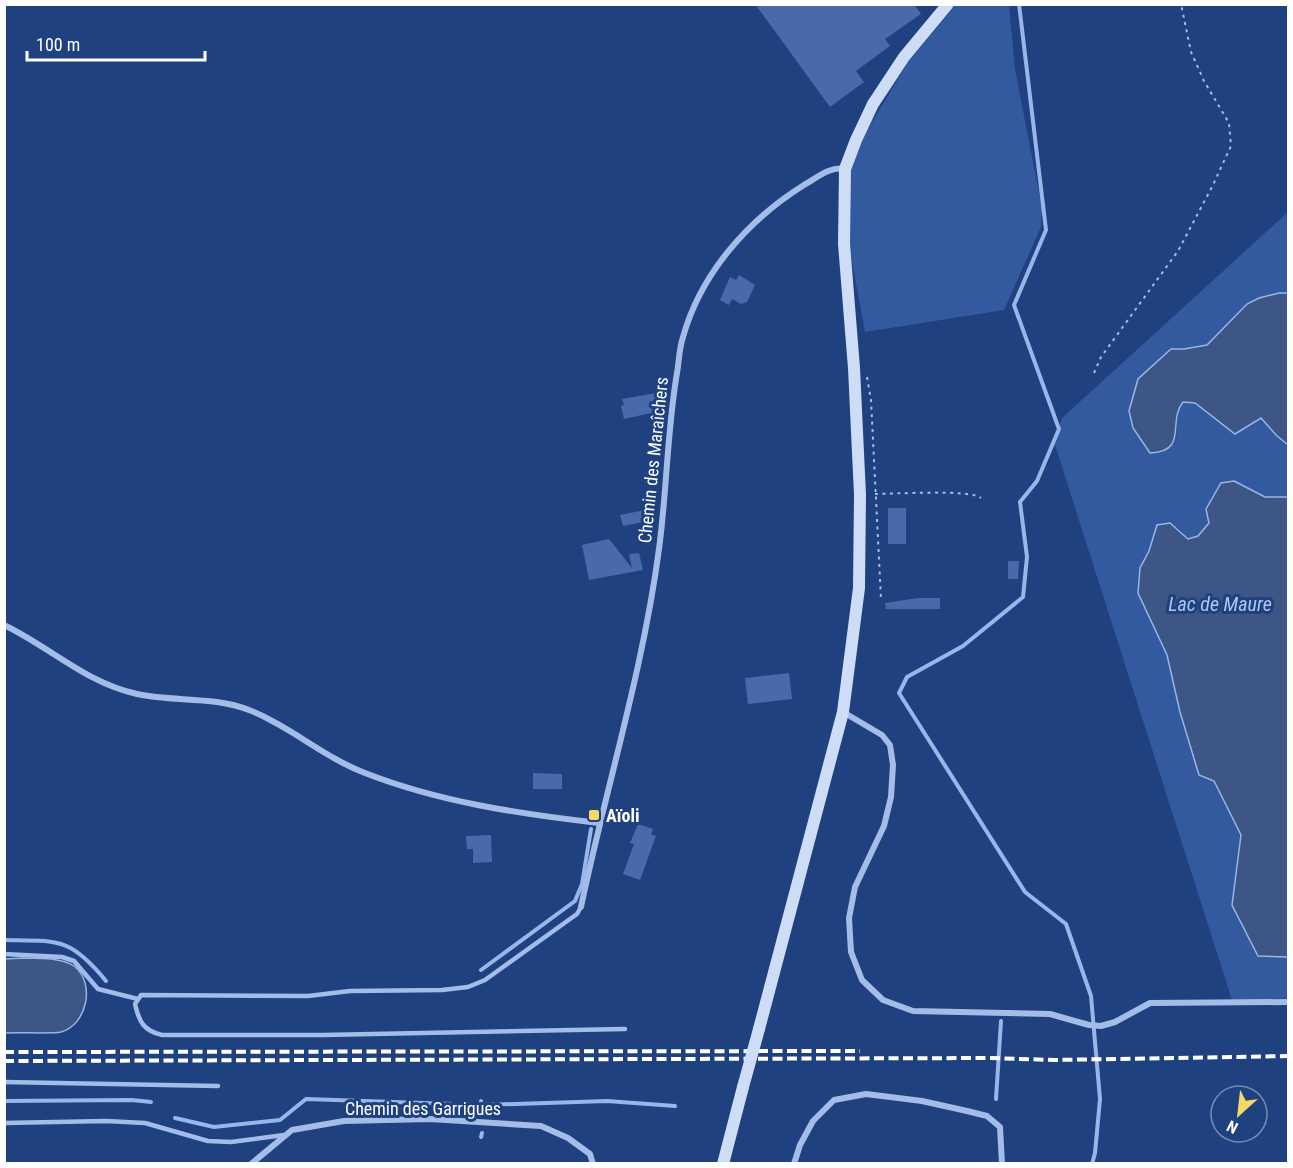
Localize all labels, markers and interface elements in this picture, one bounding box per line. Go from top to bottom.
scale bar [27,24,206,62]
text: 100 m [36,34,80,55]
street label: Chemin des Maraîchers [634,376,672,544]
water label: Lac de Maure [1168,592,1272,616]
place label: Aïoli [606,805,640,826]
marker: Aïoli [587,808,601,822]
north arrow [1209,1084,1269,1144]
street label: Chemin des Garrigues [345,1098,501,1119]
text: N [1224,1116,1241,1138]

